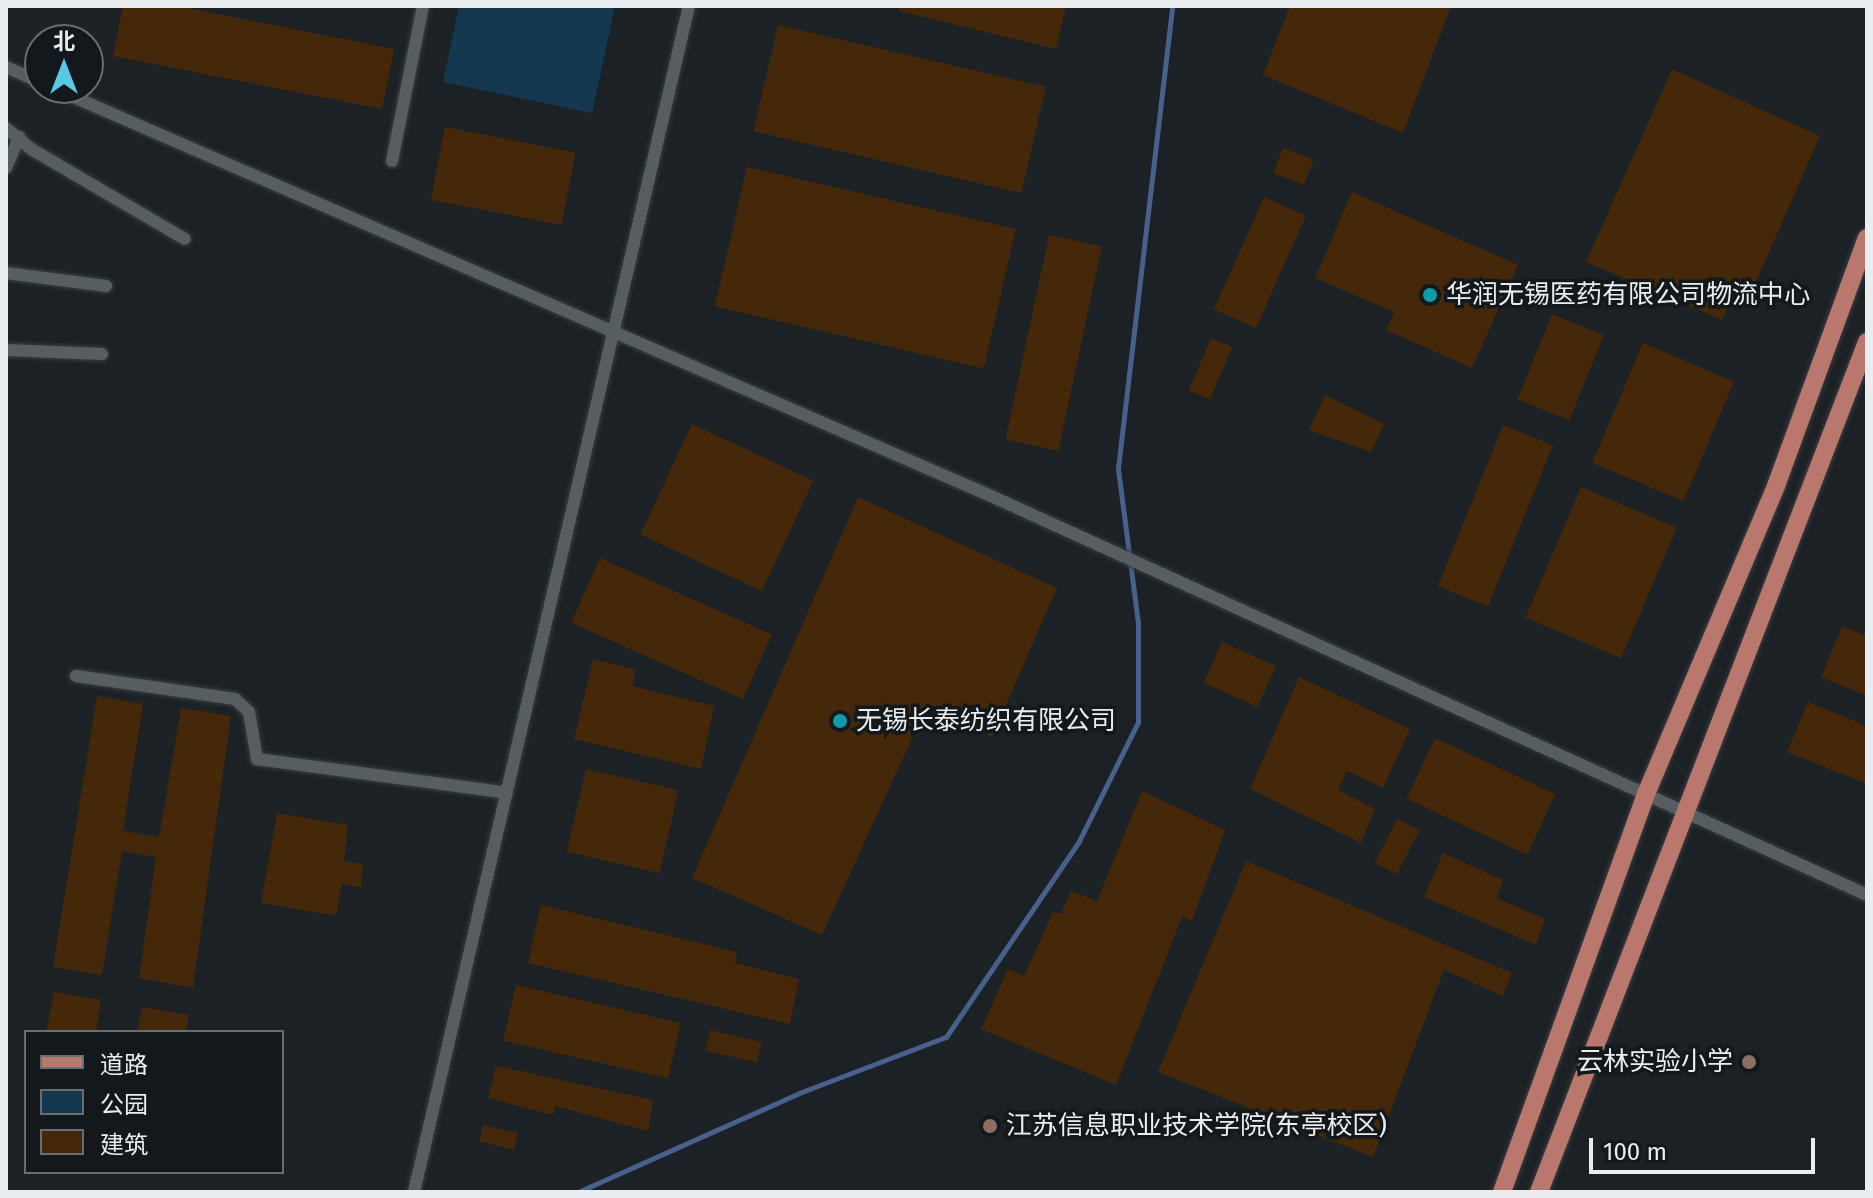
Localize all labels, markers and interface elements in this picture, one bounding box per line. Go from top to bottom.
north arrow [24,24,104,104]
text: 北 [53,28,75,55]
place label: 华润无锡医药有限公司物流中心 [1446,279,1810,311]
marker: 华润无锡医药有限公司物流中心 [1421,286,1439,304]
place label: 无锡长泰纺织有限公司 [856,705,1116,737]
marker: 无锡长泰纺织有限公司 [831,712,849,730]
legend [24,1030,284,1174]
place label: 云林实验小学 [1577,1046,1733,1078]
text: 道路 [100,1051,148,1079]
marker: 云林实验小学 [1740,1053,1758,1071]
text: 公园 [100,1091,148,1119]
place label: 江苏信息职业技术学院(东亭校区) [1006,1110,1387,1142]
marker: 江苏信息职业技术学院(东亭校区) [981,1117,999,1135]
scale bar [1593,1122,1819,1172]
text: 建筑 [100,1131,148,1159]
text: 100 m [1603,1138,1667,1166]

